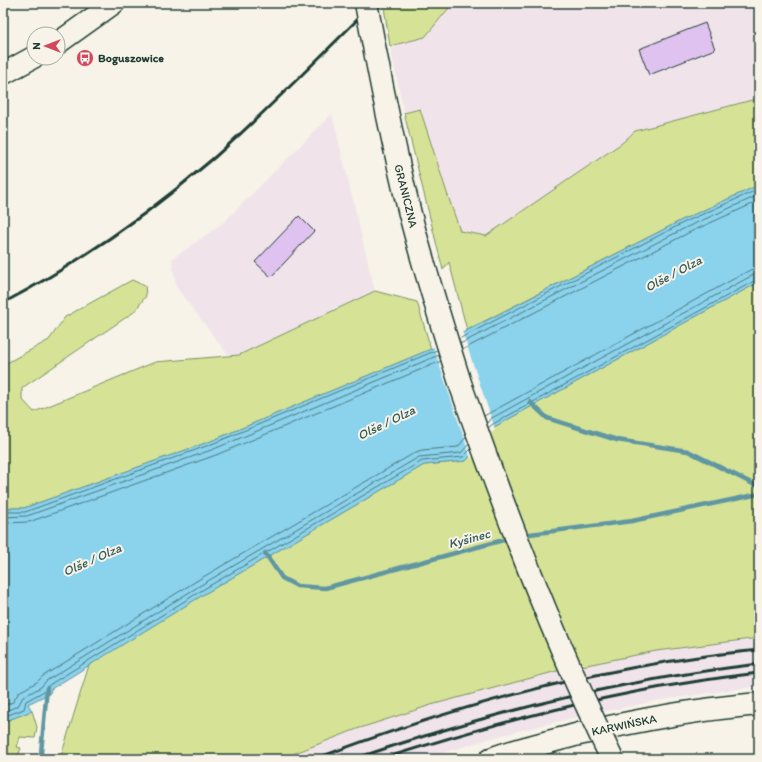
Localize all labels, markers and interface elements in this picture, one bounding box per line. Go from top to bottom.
north arrow [26,26,66,66]
text: N [30,42,43,50]
bus stop icon: Boguszowice [75,48,95,68]
place label: Boguszowice [98,51,164,66]
street label: GRANICZNA [391,163,421,230]
water label: Olše / Olza [642,252,704,295]
water label: Olše / Olza [355,402,418,443]
water label: Kyšinec [447,525,493,551]
water label: Olše / Olza [61,540,124,579]
street label: KARWIŃSKA [590,711,658,739]

